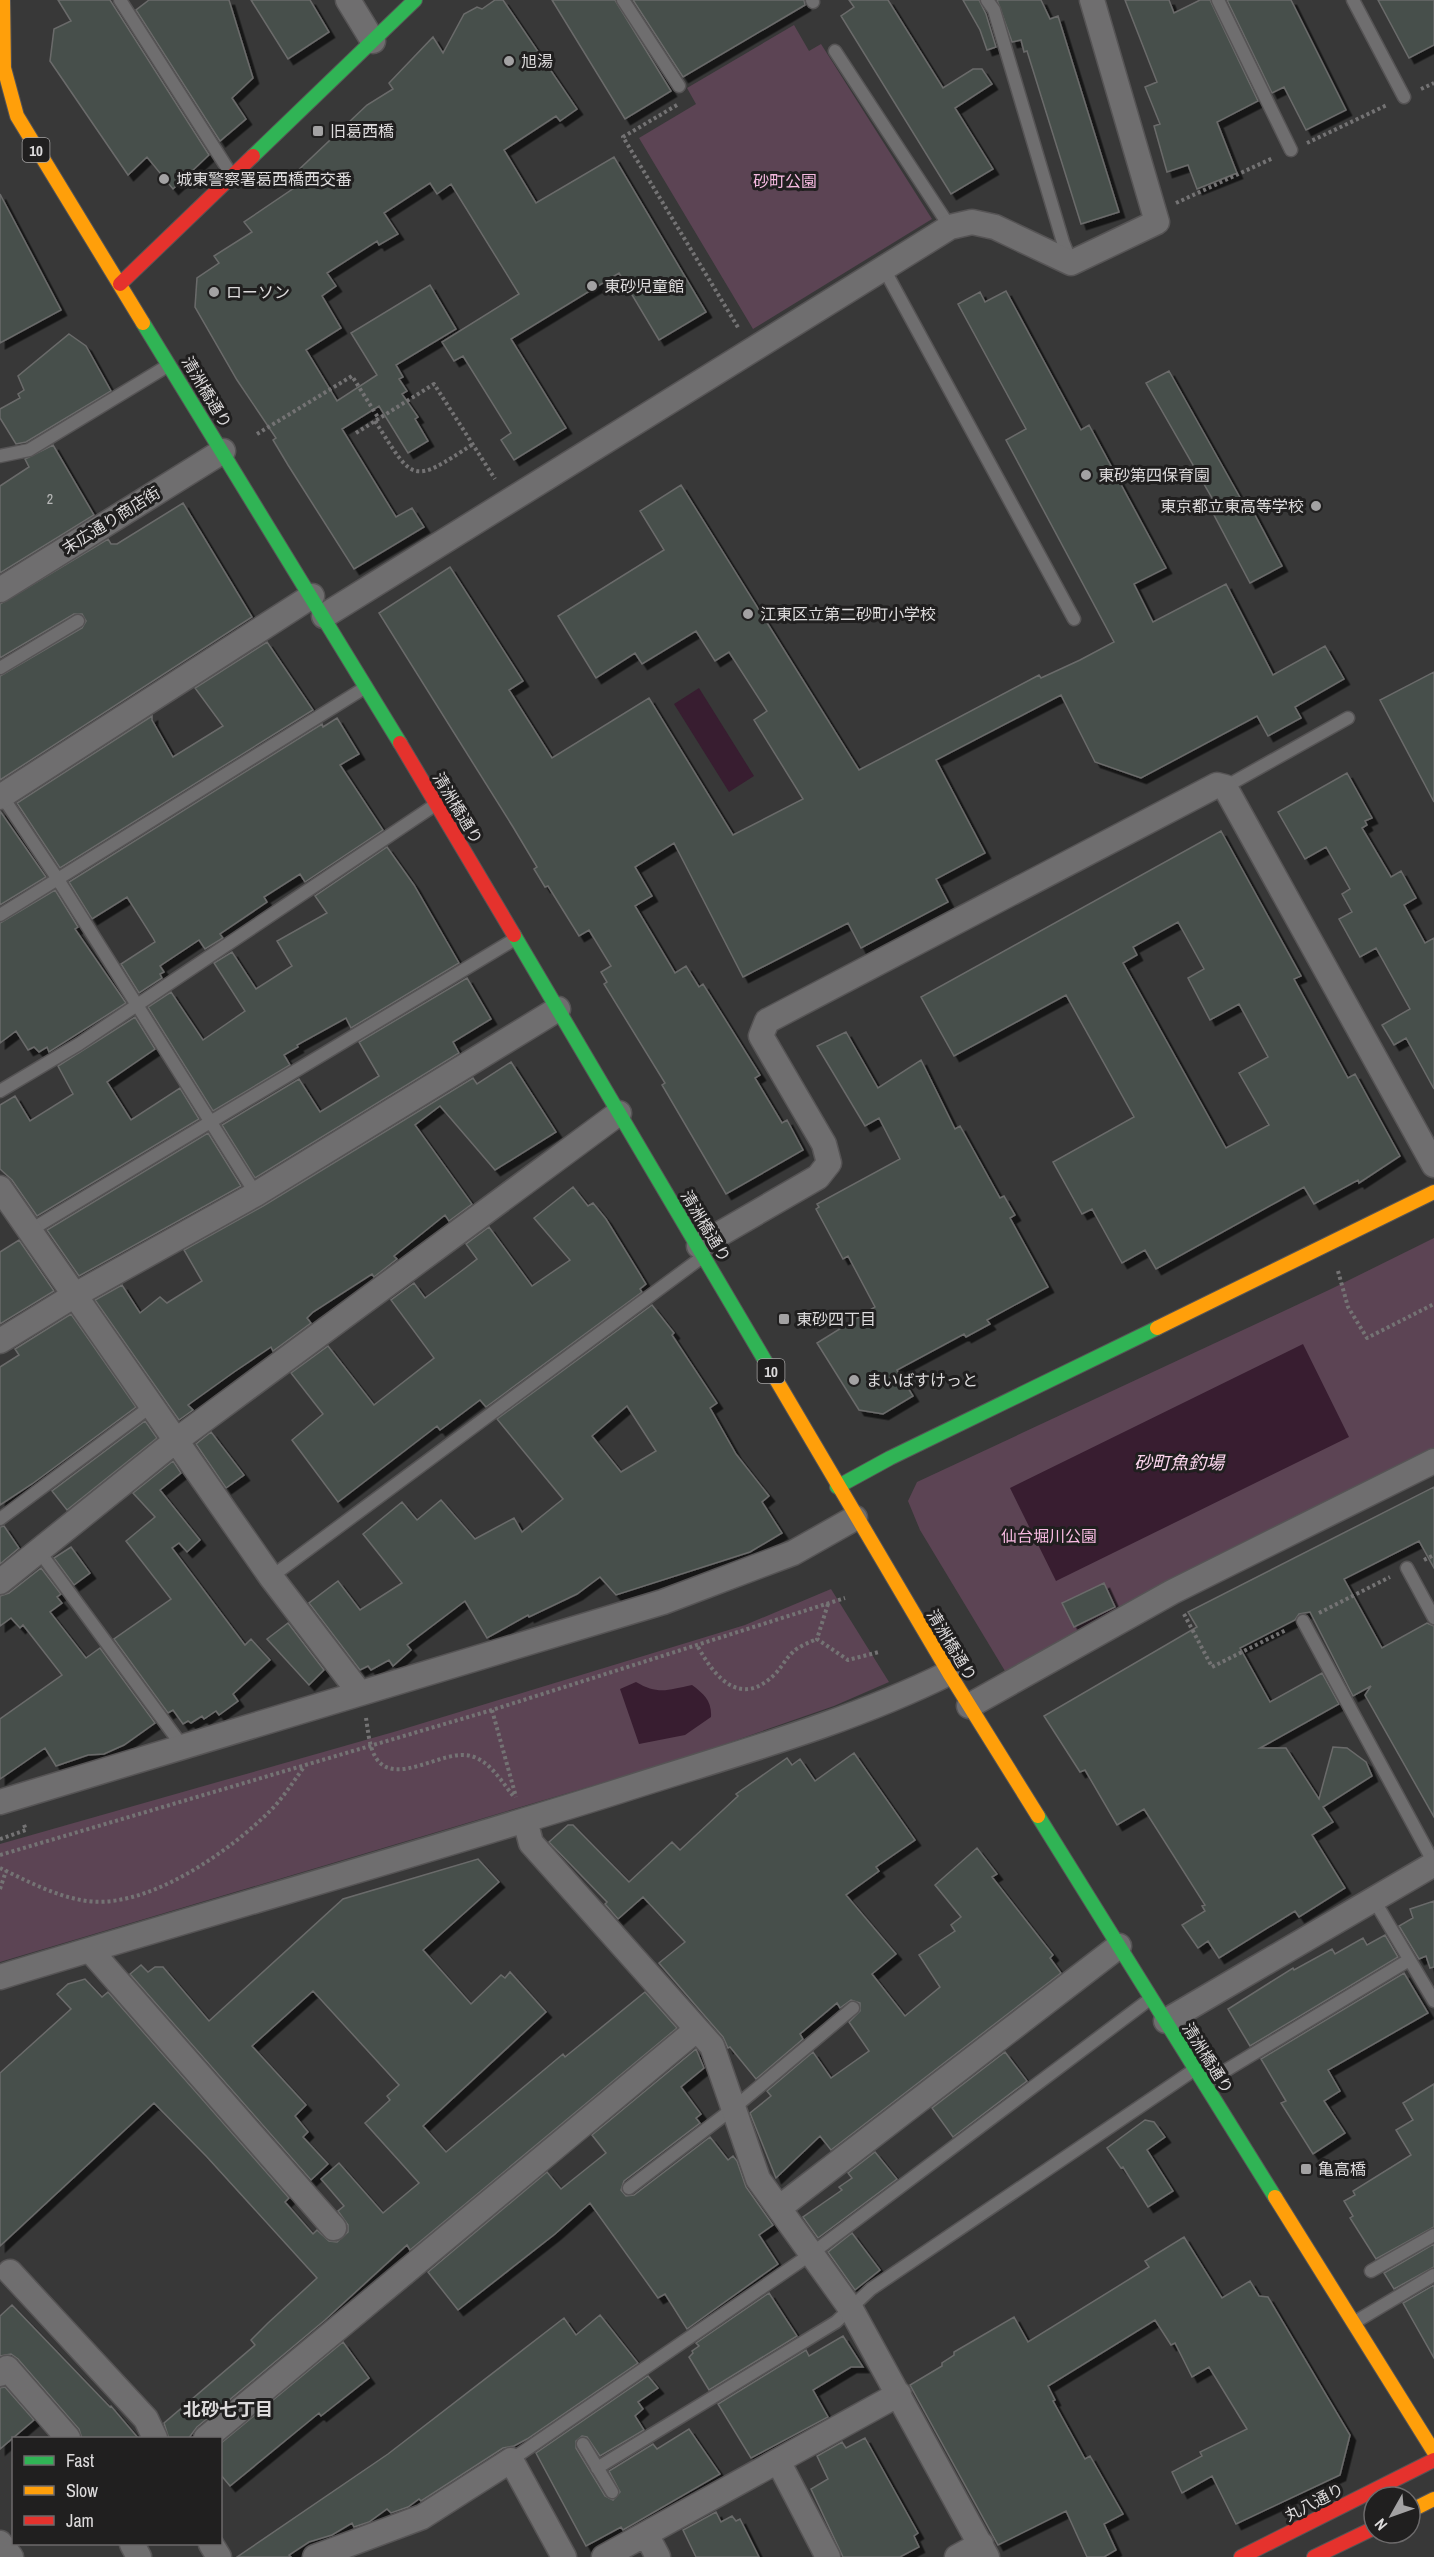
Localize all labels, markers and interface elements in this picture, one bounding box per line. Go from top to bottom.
place label: 旭湯 [521,50,553,72]
marker: 旭湯 [502,54,516,68]
place label: 旧葛西橋 [330,120,394,142]
marker: 旧葛西橋 [311,124,325,138]
road number: 10 [22,138,50,162]
place label: 城東警察署葛西橋西交番 [176,168,352,190]
park label: 砂町公園 [753,170,817,192]
marker: 城東警察署葛西橋西交番 [157,172,171,186]
place label: 東砂児童館 [604,275,684,297]
marker: 東砂児童館 [585,279,599,293]
place label: ローソン [226,281,290,303]
marker: ローソン [207,285,221,299]
street label: 清洲橋通り [177,352,237,432]
place label: 東砂第四保育園 [1098,464,1210,486]
marker: 東砂第四保育園 [1079,468,1093,482]
street label: 末広通り商店街 [58,481,164,559]
house number: 2 [47,490,53,508]
place label: 東京都立東高等学校 [1160,495,1304,517]
marker: 東京都立東高等学校 [1309,499,1323,513]
place label: 江東区立第二砂町小学校 [760,603,936,625]
marker: 江東区立第二砂町小学校 [741,607,755,621]
street label: 清洲橋通り [428,768,488,848]
street label: 清洲橋通り [676,1186,736,1266]
place label: 東砂四丁目 [796,1308,876,1330]
marker: 東砂四丁目 [777,1312,791,1326]
road number: 10 [758,1359,784,1383]
place label: まいばすけっと [866,1369,978,1391]
marker: まいばすけっと [847,1373,861,1387]
water label: 砂町魚釣場 [1134,1450,1226,1475]
park label: 仙台堀川公園 [1001,1525,1097,1547]
street label: 清洲橋通り [922,1605,982,1685]
street label: 清洲橋通り [1177,2018,1239,2098]
place label: 亀高橋 [1318,2158,1366,2180]
marker: 亀高橋 [1299,2162,1313,2176]
district label: 北砂七丁目 [183,2397,273,2422]
legend [12,2437,222,2545]
text: Fast [66,2448,94,2473]
text: Slow [66,2478,98,2503]
street label: 丸八通り [1280,2478,1348,2526]
north arrow [1362,2485,1422,2545]
text: Jam [66,2508,94,2533]
text: N [1369,2514,1392,2535]

